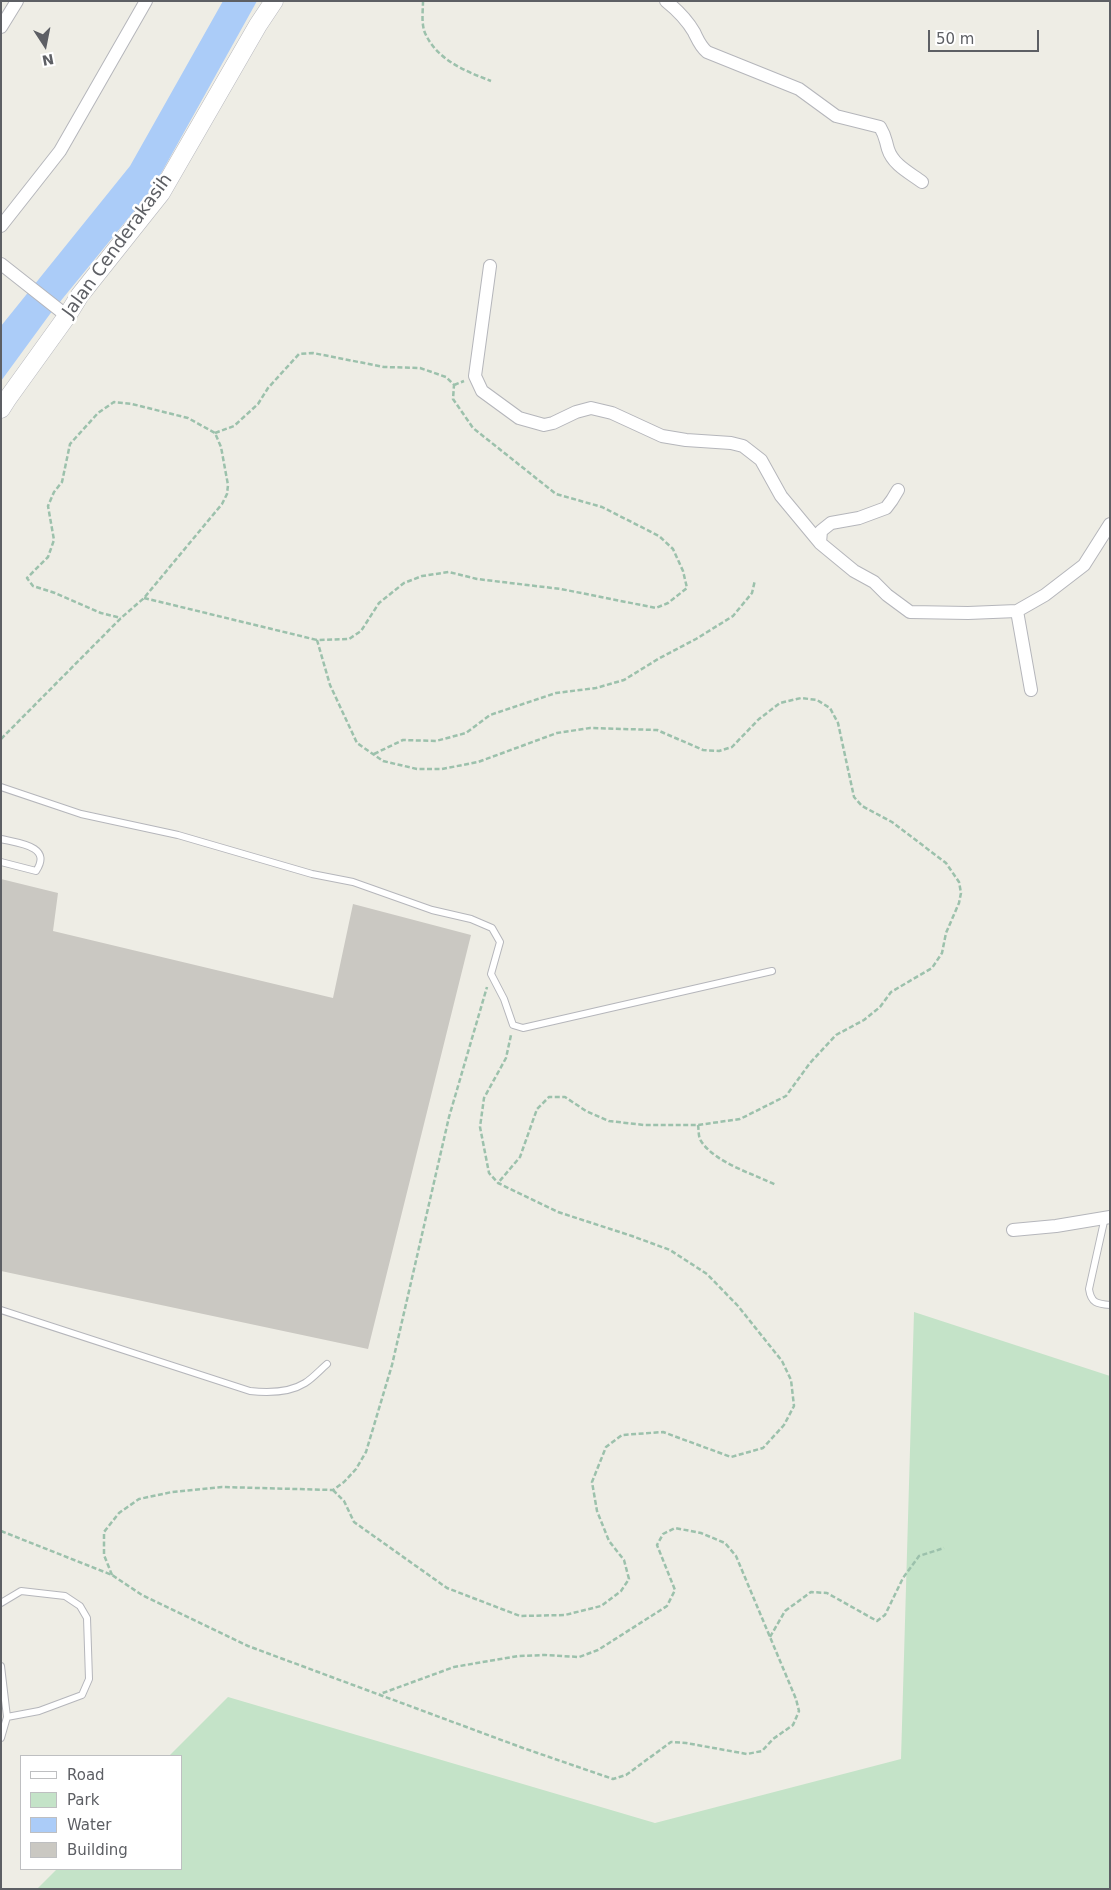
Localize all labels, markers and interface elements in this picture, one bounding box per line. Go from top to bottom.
north arrow [20,20,70,70]
scale bar [931,20,1042,52]
text: 50 m [936,30,974,48]
text: N [41,51,55,69]
street label: Jalan Cenderakasih [59,170,177,322]
legend [20,1755,182,1870]
text: Road [67,1766,105,1784]
text: Park [67,1791,99,1809]
text: Water [67,1816,111,1834]
text: Building [67,1841,128,1859]

